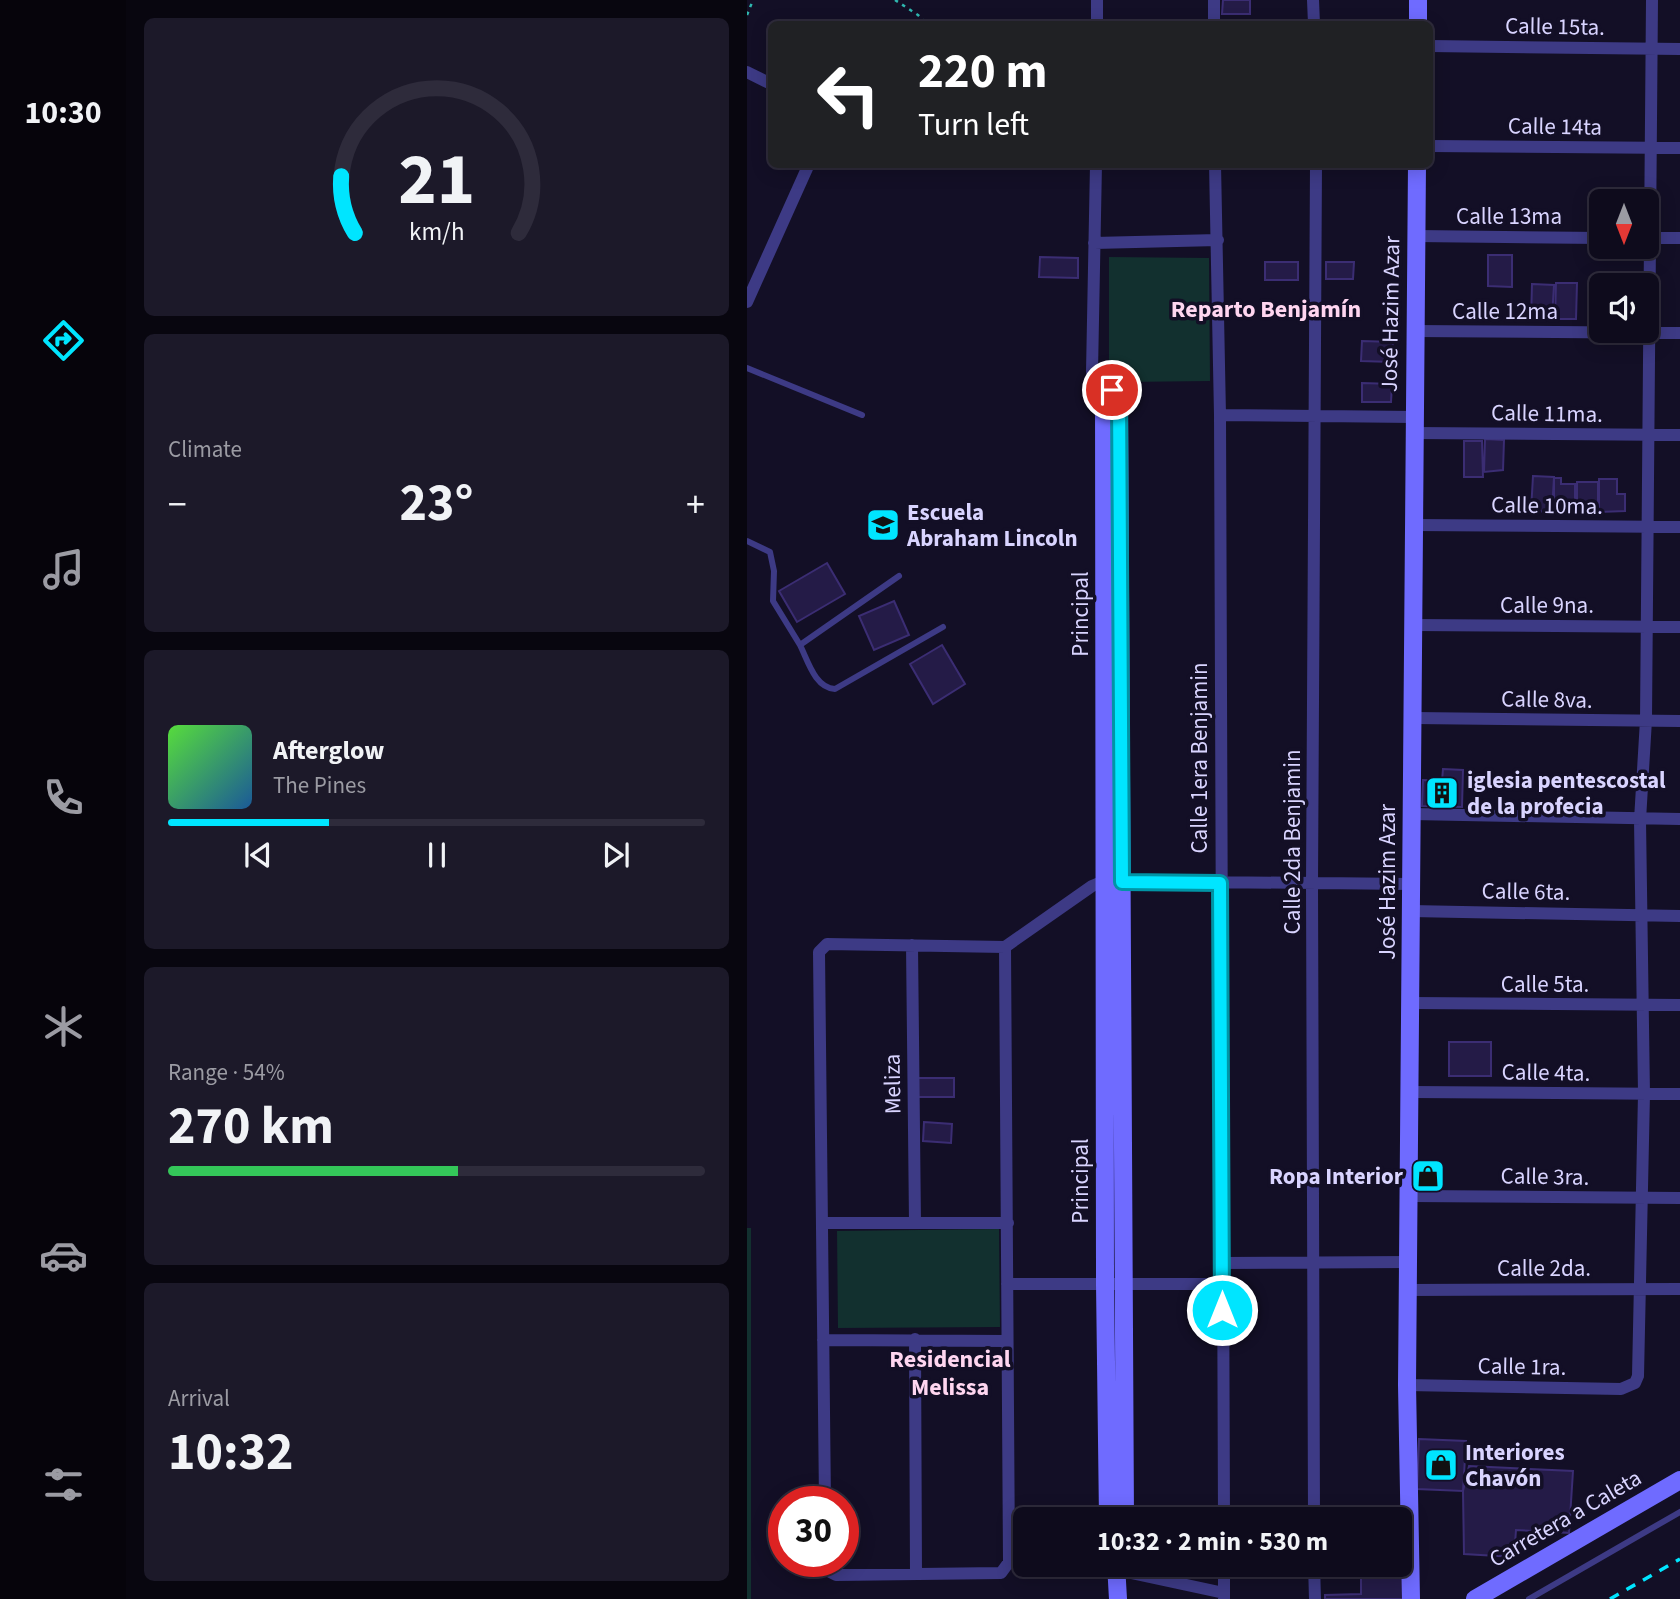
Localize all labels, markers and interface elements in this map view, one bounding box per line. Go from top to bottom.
street label: Calle 15ta. [1505,9,1605,44]
text: 220 m [918,37,1047,107]
icon: left [803,49,894,140]
text: 10:30 [24,90,102,136]
text: Turn left [918,102,1029,148]
street label: Calle 14ta [1508,109,1602,144]
text: 21 [398,128,475,232]
north arrow [1589,189,1659,259]
map controls [1589,189,1659,343]
street label: Calle 13ma [1456,200,1562,233]
text: km/h [409,214,464,250]
street label: José Hazim Azar [1373,235,1408,392]
button: sound [1589,273,1659,343]
district label: Reparto Benjamín [1171,292,1361,327]
street label: Calle 12ma [1452,295,1558,328]
icon: directions [39,316,88,365]
pin [1082,360,1142,420]
icon: arrive [1093,371,1131,409]
street label: Calle 11ma. [1491,396,1603,431]
text: Climate [168,433,242,466]
text: 23° [400,467,473,541]
text: − [168,478,187,532]
text: + [686,478,705,532]
street label: Calle 10ma. [1491,488,1603,523]
place label: Escuela Abraham Lincoln [906,496,1078,555]
school or university icon: Escuela Abraham Lincoln [864,506,902,544]
icon: music [39,545,88,594]
street label: Principal [1064,571,1097,657]
street label: Calle 9na. [1500,589,1594,622]
street label: Calle 1era Benjamin [1183,662,1216,854]
street label: Calle 8va. [1501,682,1593,717]
text: Afterglow [273,732,384,769]
street label: Calle 2da Benjamin [1276,750,1309,934]
place label: iglesia pentescostal de la profecia [1467,764,1666,823]
text: The Pines [273,769,366,802]
icon: phone [39,773,88,822]
building icon: iglesia pentescostal de la profecia [1423,774,1461,812]
street label: José Hazim Azar [1371,803,1404,960]
icon: previous [239,836,277,874]
icon: pause [418,836,456,874]
icon: next [597,836,635,874]
street label: Calle 6ta. [1481,874,1571,909]
street label: Calle 5ta. [1501,968,1589,1001]
icon: climate [39,1002,88,1051]
street label: Meliza [875,1053,910,1115]
street label: Calle 4ta. [1501,1055,1591,1090]
text: Range · 54% [168,1056,285,1089]
text: 270 km [168,1090,334,1164]
street label: Principal [1064,1138,1097,1224]
shop icon: Ropa Interior [1409,1157,1447,1195]
street label: Calle 3ra. [1500,1159,1590,1194]
place label: Ropa Interior [1269,1160,1404,1193]
icon: car [39,1231,88,1280]
street label: Calle 2da. [1497,1252,1591,1285]
position arrow [1185,1273,1259,1347]
district label: Residencial Melissa [889,1342,1011,1405]
street label: Calle 1ra. [1477,1349,1567,1384]
text: Arrival [168,1382,230,1415]
text: 10:32 [168,1416,293,1490]
place label: Interiores Chavón [1465,1436,1565,1495]
shop icon: Interiores Chavón [1422,1446,1460,1484]
icon: filters [39,1460,88,1509]
street label: Carretera a Caleta [1483,1461,1648,1575]
speed limit sign: 30 [768,1486,859,1577]
text: 10:32 · 2 min · 530 m [1097,1523,1328,1560]

